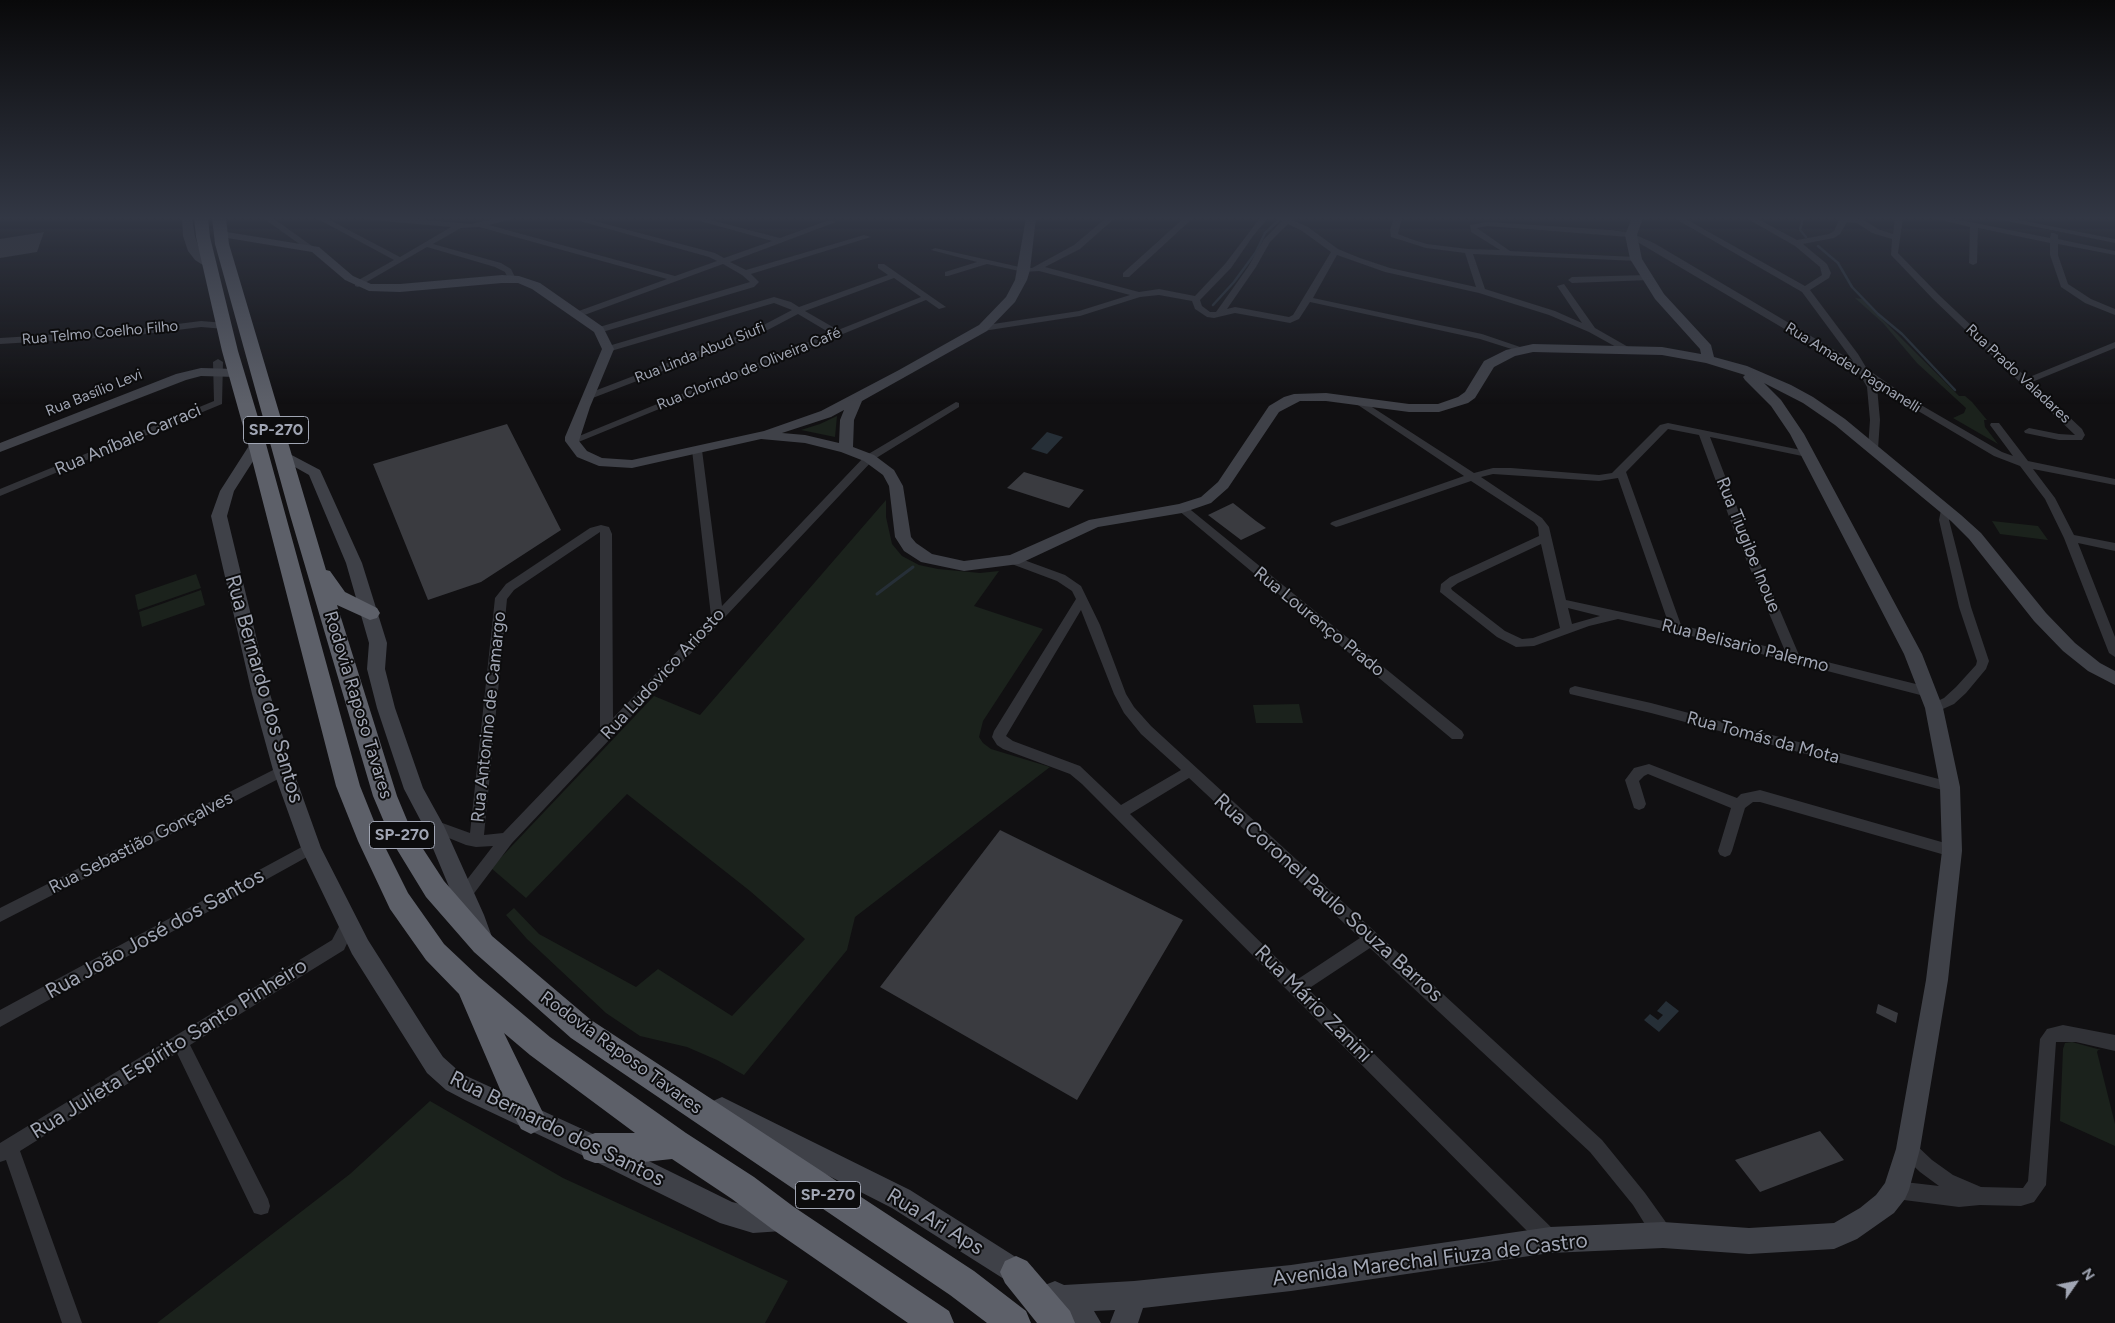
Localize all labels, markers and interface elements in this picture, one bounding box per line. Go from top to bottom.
street label: Rua Telmo Coelho Filho [21,317,179,349]
street label: Rua Linda Abud Siufi [632,319,768,387]
street label: Rua Amadeu Pagnanelli [1782,319,1924,417]
street label: Rua Prado Valadares [1962,321,2074,427]
street label: Rua Clorindo de Oliveira Café [654,324,844,414]
street label: Rua Basílio Levi [43,365,145,421]
street label: Rua Aníbale Carraci [52,399,204,481]
road number: SP-270 [244,416,308,444]
street label: Rua Tiugibe Inoue [1711,474,1785,616]
street label: Rua Lourenço Prado [1249,563,1389,681]
street label: Rua Bernardo dos Santos [219,572,309,806]
street label: Rua Ludovico Ariosto [597,604,729,744]
street label: Rodovia Raposo Tavares [319,609,397,801]
street label: Rua Antonino de Camargo [467,610,511,824]
street label: Rua Belisario Palermo [1659,615,1831,677]
street label: Rua Tomás da Mota [1684,707,1842,769]
street label: Rua Sebastião Gonçalves [45,787,237,899]
street label: Rua Coronel Paulo Souza Barros [1208,788,1448,1008]
road number: SP-270 [370,822,434,848]
street label: Rua João José dos Santos [41,863,269,1005]
street label: Rua Mário Zanini [1249,940,1377,1068]
street label: Rua Julieta Espírito Santo Pinheiro [26,953,312,1145]
street label: Rodovia Raposo Tavares [536,987,706,1119]
street label: Rua Bernardo dos Santos [445,1066,669,1192]
road number: SP-270 [796,1182,860,1208]
street label: Rua Ari Aps [882,1183,988,1261]
street label: Avenida Marechal Fiuza de Castro [1271,1228,1589,1292]
north arrow [2050,1258,2100,1308]
text: N [2078,1265,2098,1284]

